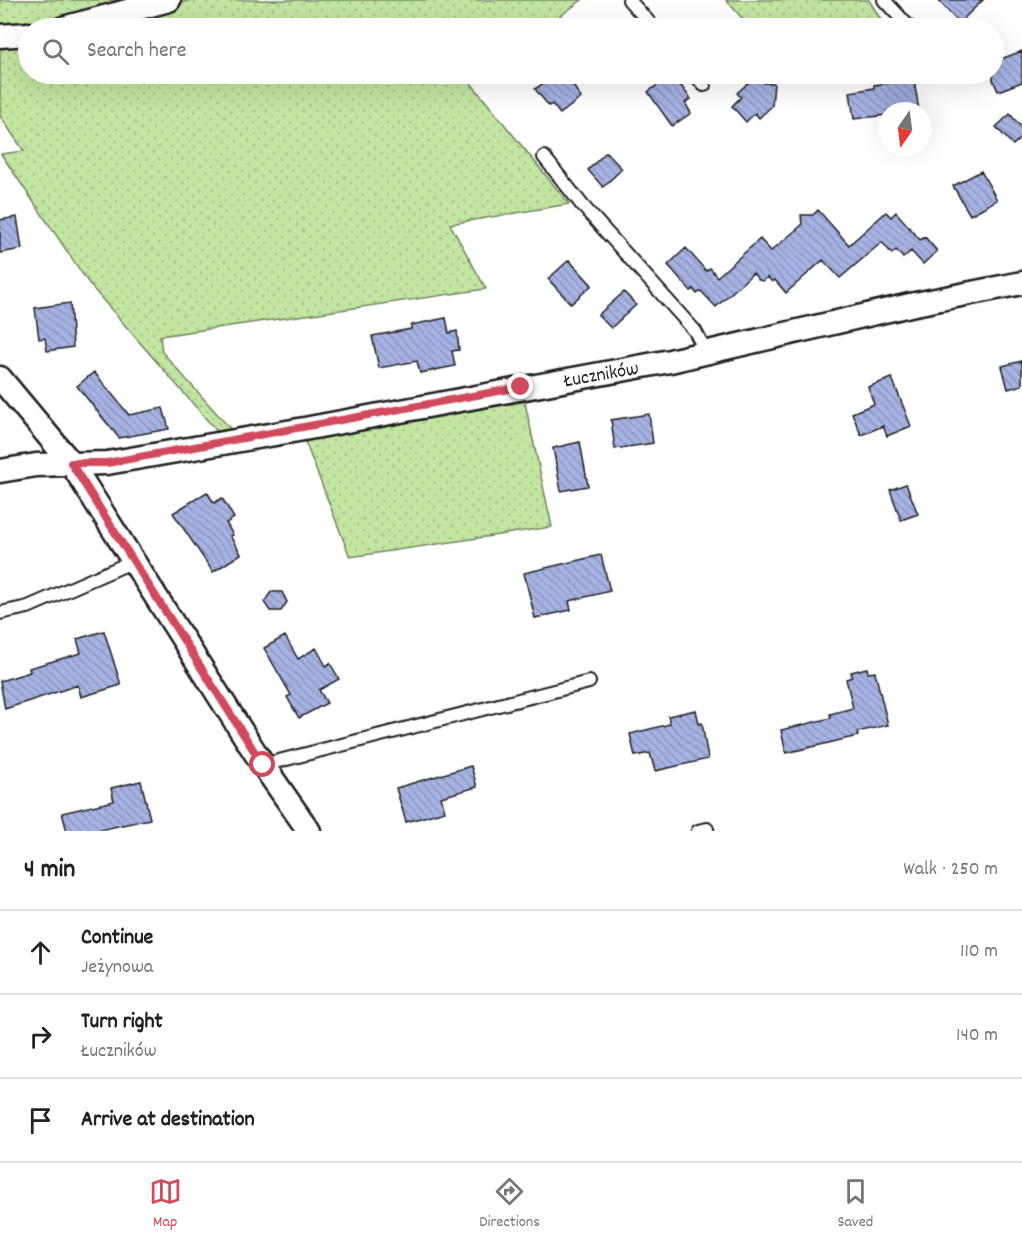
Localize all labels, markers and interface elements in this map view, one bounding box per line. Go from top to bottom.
search box [18,18,1004,84]
icon: search [39,35,72,68]
text: Search here [87,36,186,67]
north arrow [878,102,932,156]
street label: Łuczników [561,356,641,396]
route end [507,373,533,399]
route start [249,751,275,777]
text: 4 min [24,852,75,889]
text: Walk · 250 m [903,856,998,884]
text: Continue [81,923,153,954]
icon: ahead [24,936,57,969]
text: 110 m [960,938,998,966]
text: Jeżynowa [81,954,153,982]
text: Turn right [81,1007,163,1038]
icon: right [24,1020,57,1053]
text: 140 m [956,1022,998,1050]
text: Łuczników [81,1038,157,1066]
icon: arrive [24,1104,57,1137]
text: Arrive at destination [81,1105,255,1136]
tab: Map [149,1175,182,1234]
tab: Directions [479,1175,540,1234]
tab: Saved [837,1175,873,1234]

